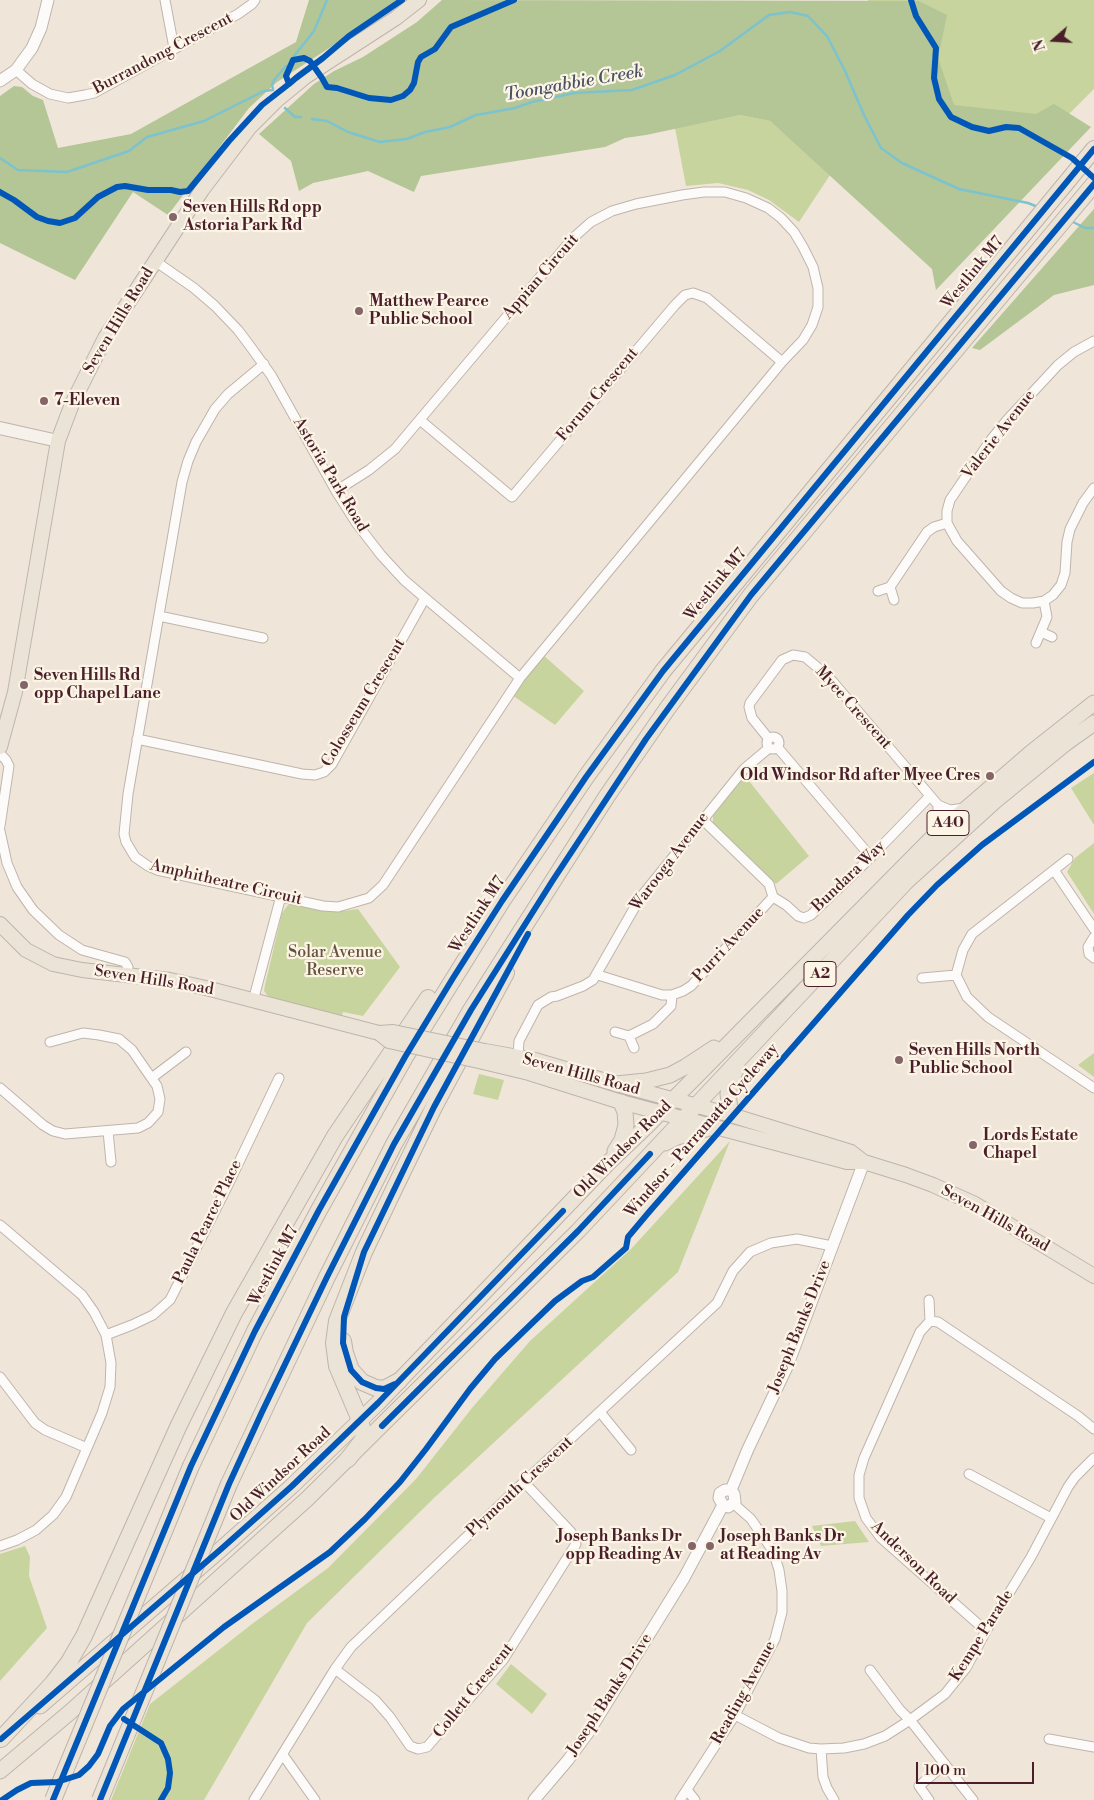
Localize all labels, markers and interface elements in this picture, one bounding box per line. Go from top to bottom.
street label: Burrandong Crescent [90,9,236,99]
north arrow [1029,15,1079,65]
text: N [1030,37,1050,53]
water label: Toongabbie Creek [503,61,645,107]
place label: Seven Hills Rd opp Astoria Park Rd [183,198,322,236]
marker: Seven Hills Rd opp Astoria Park Rd [167,211,179,223]
street label: Appian Circuit [499,230,583,324]
street label: Westlink M7 [938,233,1008,313]
street label: Seven Hills Road [80,264,158,378]
place label: Matthew Pearce Public School [369,292,489,330]
marker: Matthew Pearce Public School [353,305,365,317]
street label: Forum Crescent [553,344,643,446]
street label: Valerie Avenue [958,387,1040,483]
place label: 7-Eleven [54,391,120,411]
marker: 7-Eleven [38,395,50,407]
street label: Astoria Park Road [288,414,372,536]
street label: Westlink M7 [681,545,751,625]
street label: Colosseum Crescent [318,635,410,771]
street label: Myee Crescent [811,662,895,754]
place label: Seven Hills Rd opp Chapel Lane [34,666,161,704]
marker: Seven Hills Rd opp Chapel Lane [18,679,30,691]
place label: Old Windsor Rd after Myee Cres [740,766,980,786]
marker: Old Windsor Rd after Myee Cres [984,770,996,782]
street label: Warooga Avenue [627,809,713,915]
road number: A40 [927,810,969,836]
street label: Bundara Way [808,837,890,917]
street label: Amphitheatre Circuit [148,856,304,910]
street label: Westlink M7 [446,873,510,957]
street label: Purri Avenue [689,903,769,987]
park label: Solar Avenue Reserve [288,943,382,981]
street label: Seven Hills Road [93,962,215,1000]
road number: A2 [804,962,836,986]
street label: Windsor - Parramatta Cycleway [621,1040,783,1222]
place label: Seven Hills North Public School [909,1041,1040,1079]
street label: Seven Hills Road [520,1050,642,1100]
marker: Seven Hills North Public School [893,1054,905,1066]
street label: Old Windsor Road [570,1097,676,1203]
place label: Lords Estate Chapel [983,1126,1078,1164]
marker: Lords Estate Chapel [967,1139,979,1151]
street label: Paula Pearce Place [170,1157,246,1287]
street label: Seven Hills Road [938,1181,1052,1257]
street label: Westlink M7 [245,1223,303,1309]
street label: Joseph Banks Drive [765,1258,835,1396]
street label: Old Windsor Road [227,1423,335,1527]
street label: Plymouth Crescent [463,1433,577,1541]
street label: Anderson Road [867,1518,959,1608]
place label: Joseph Banks Dr opp Reading Av [557,1527,682,1565]
place label: Joseph Banks Dr at Reading Av [720,1527,845,1565]
marker: Joseph Banks Dr opp Reading Av [686,1540,698,1552]
marker: Joseph Banks Dr at Reading Av [704,1540,716,1552]
street label: Kempe Parade [946,1587,1018,1685]
street label: Joseph Banks Drive [563,1630,657,1760]
street label: Reading Avenue [708,1638,780,1748]
street label: Collett Crescent [430,1640,518,1742]
scale bar [919,1752,1036,1784]
text: 100 m [924,1761,966,1780]

